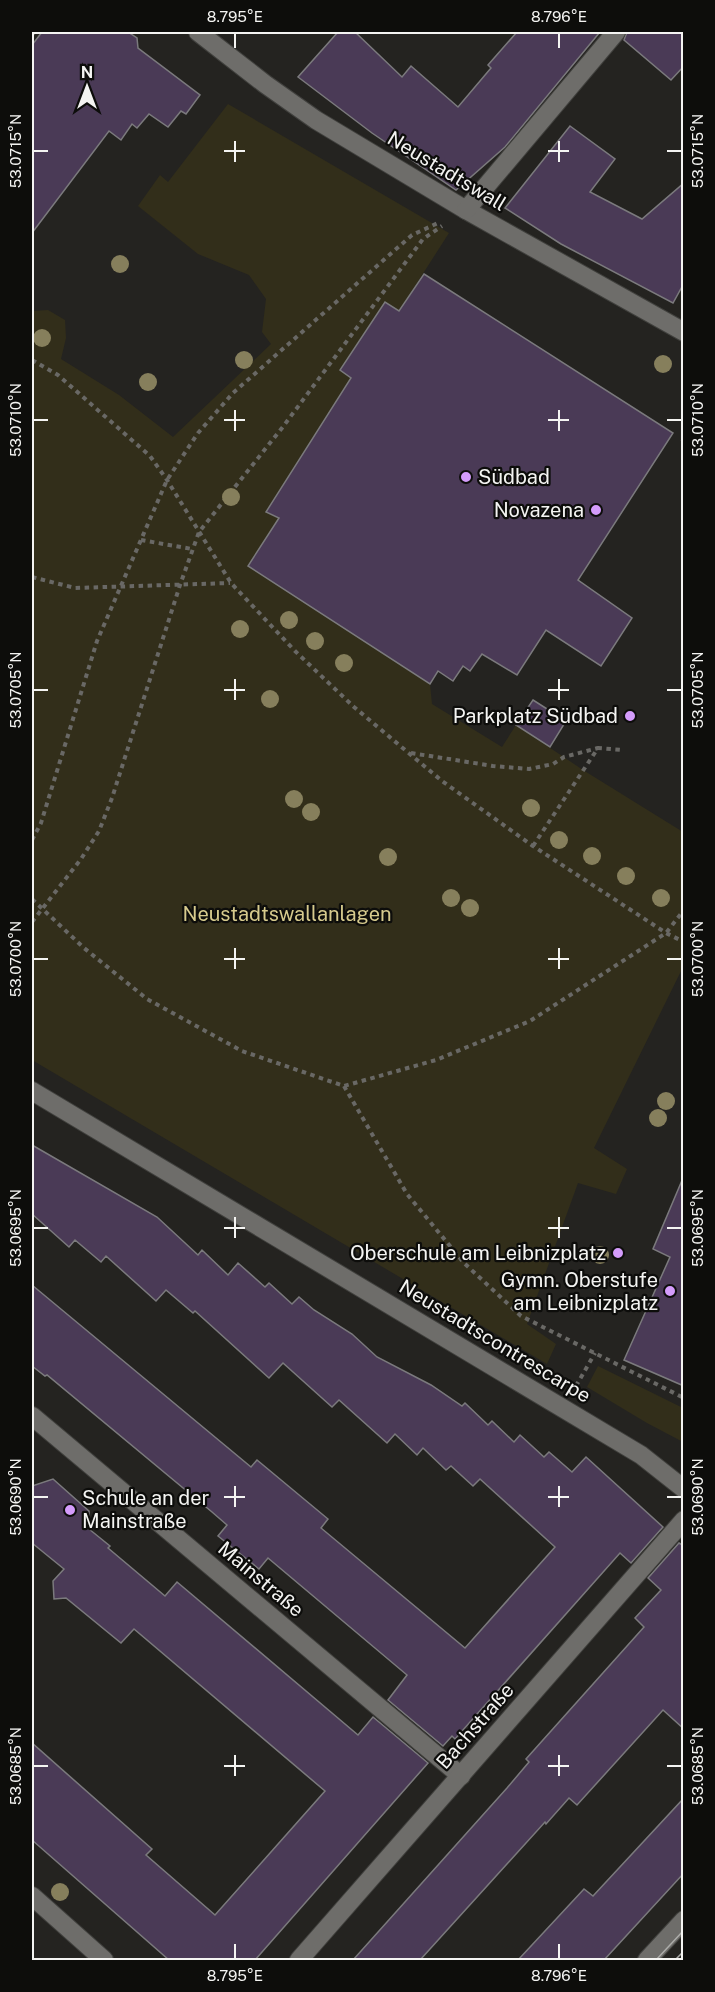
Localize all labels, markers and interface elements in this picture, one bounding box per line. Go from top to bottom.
text: 8.795°E [207,8,263,25]
text: 8.796°E [531,8,587,25]
north arrow [57,57,117,117]
text: N [81,63,93,82]
text: 53.0715°N [7,114,24,188]
text: 53.0715°N [689,114,706,188]
street label: Neustadtswall [383,126,511,216]
text: 53.0710°N [7,383,24,457]
text: 53.0710°N [689,383,706,457]
place label: Südbad [478,465,550,489]
marker: Südbad [459,470,473,484]
place label: Novazena [494,498,584,522]
marker: Novazena [589,503,603,517]
text: 53.0705°N [7,651,24,729]
text: 53.0705°N [689,651,706,729]
place label: Parkplatz Südbad [453,704,618,728]
marker: Parkplatz Südbad [623,709,637,723]
park label: Neustadtswallanlagen [182,902,392,926]
text: 53.0700°N [7,921,24,997]
text: 53.0700°N [689,921,706,997]
text: 53.0695°N [7,1189,24,1267]
text: 53.0695°N [689,1189,706,1267]
place label: Oberschule am Leibnizplatz [350,1241,606,1265]
marker: Oberschule am Leibnizplatz [611,1246,625,1260]
place label: Gymn. Oberstufe am Leibnizplatz [501,1268,658,1315]
street label: Neustadtscontrescarpe [395,1274,595,1408]
marker: Gymn. Oberstufe am Leibnizplatz [663,1284,677,1298]
text: 53.0690°N [7,1458,24,1536]
text: 53.0690°N [689,1458,706,1536]
place label: Schule an der Mainstraße [82,1486,209,1533]
marker: Schule an der Mainstraße [63,1503,77,1517]
street label: Mainstraße [213,1536,309,1622]
street label: Bachstraße [431,1678,519,1774]
text: 53.0685°N [7,1727,24,1805]
text: 53.0685°N [689,1727,706,1805]
text: 8.795°E [207,1967,263,1984]
text: 8.796°E [531,1967,587,1984]

